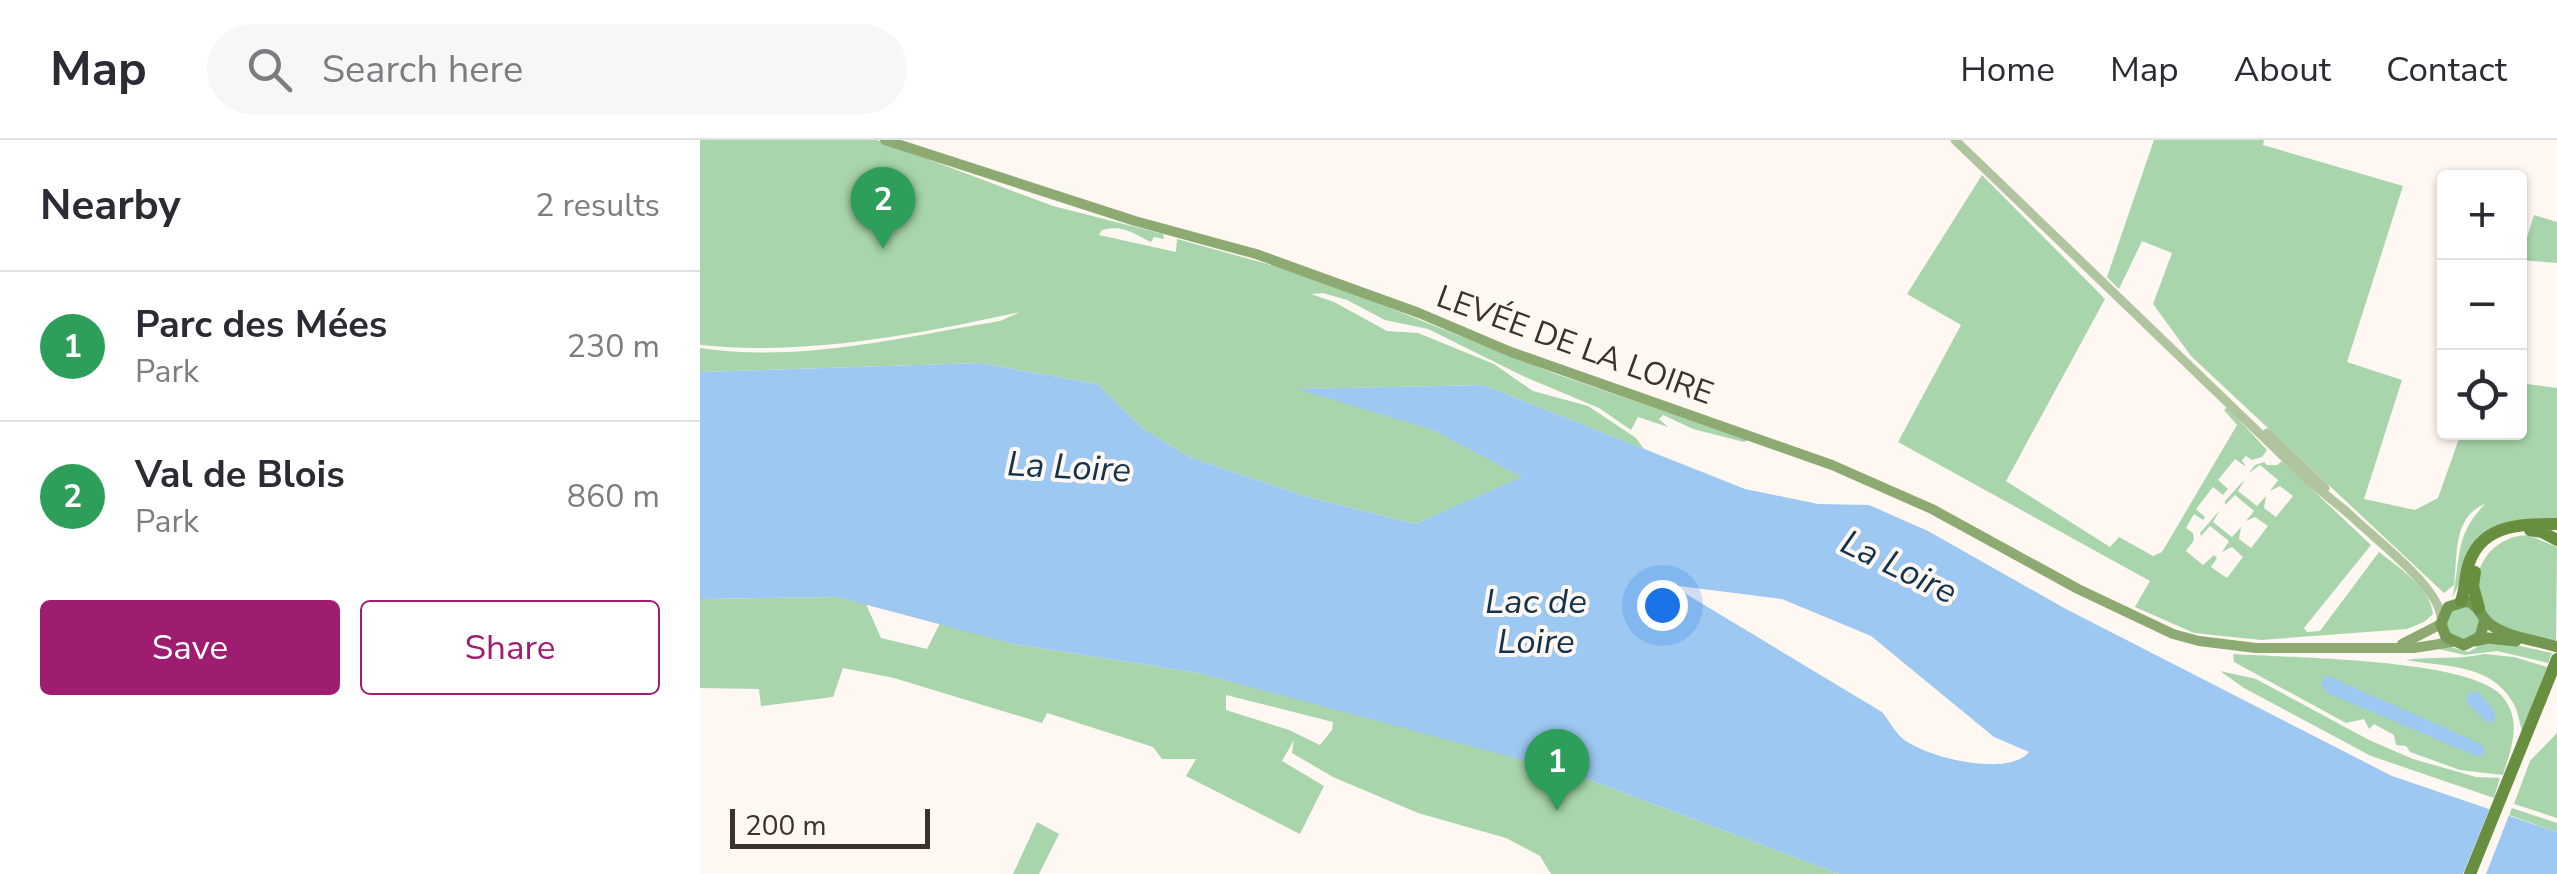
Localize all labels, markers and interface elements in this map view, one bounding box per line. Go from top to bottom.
search box [207,24,907,114]
text: Map [50,36,147,102]
icon: search [242,42,297,97]
text: Search here [322,44,523,95]
text: Home [1960,46,2055,93]
text: Map [2110,46,2179,93]
text: About [2234,46,2331,93]
text: Contact [2386,46,2507,93]
pin: 2 [850,167,916,249]
map controls [2437,170,2527,440]
button: + [2437,170,2527,260]
text: Nearby [40,177,181,234]
text: 2 results [535,184,660,227]
button: − [2437,260,2527,350]
street label: LEVÉE DE LA LOIRE [1431,275,1719,415]
text: Parc des Mées [135,299,387,350]
text: 1 [63,325,82,368]
text: 230 m [567,325,660,368]
text: Park [135,350,199,393]
button: locate [2437,350,2527,440]
water label: La Loire [1006,440,1132,494]
text: Val de Blois [135,449,345,500]
text: 2 [63,475,82,518]
text: 860 m [567,475,660,518]
text: Park [135,500,199,543]
water label: La Loire [1833,519,1965,615]
water label: Lac de Loire [1485,578,1587,665]
your location [1637,580,1688,631]
button: Save [40,600,340,695]
button: Share [360,600,660,695]
pin: 1 [1524,728,1590,811]
scale bar [730,804,930,848]
text: 200 m [745,807,827,845]

